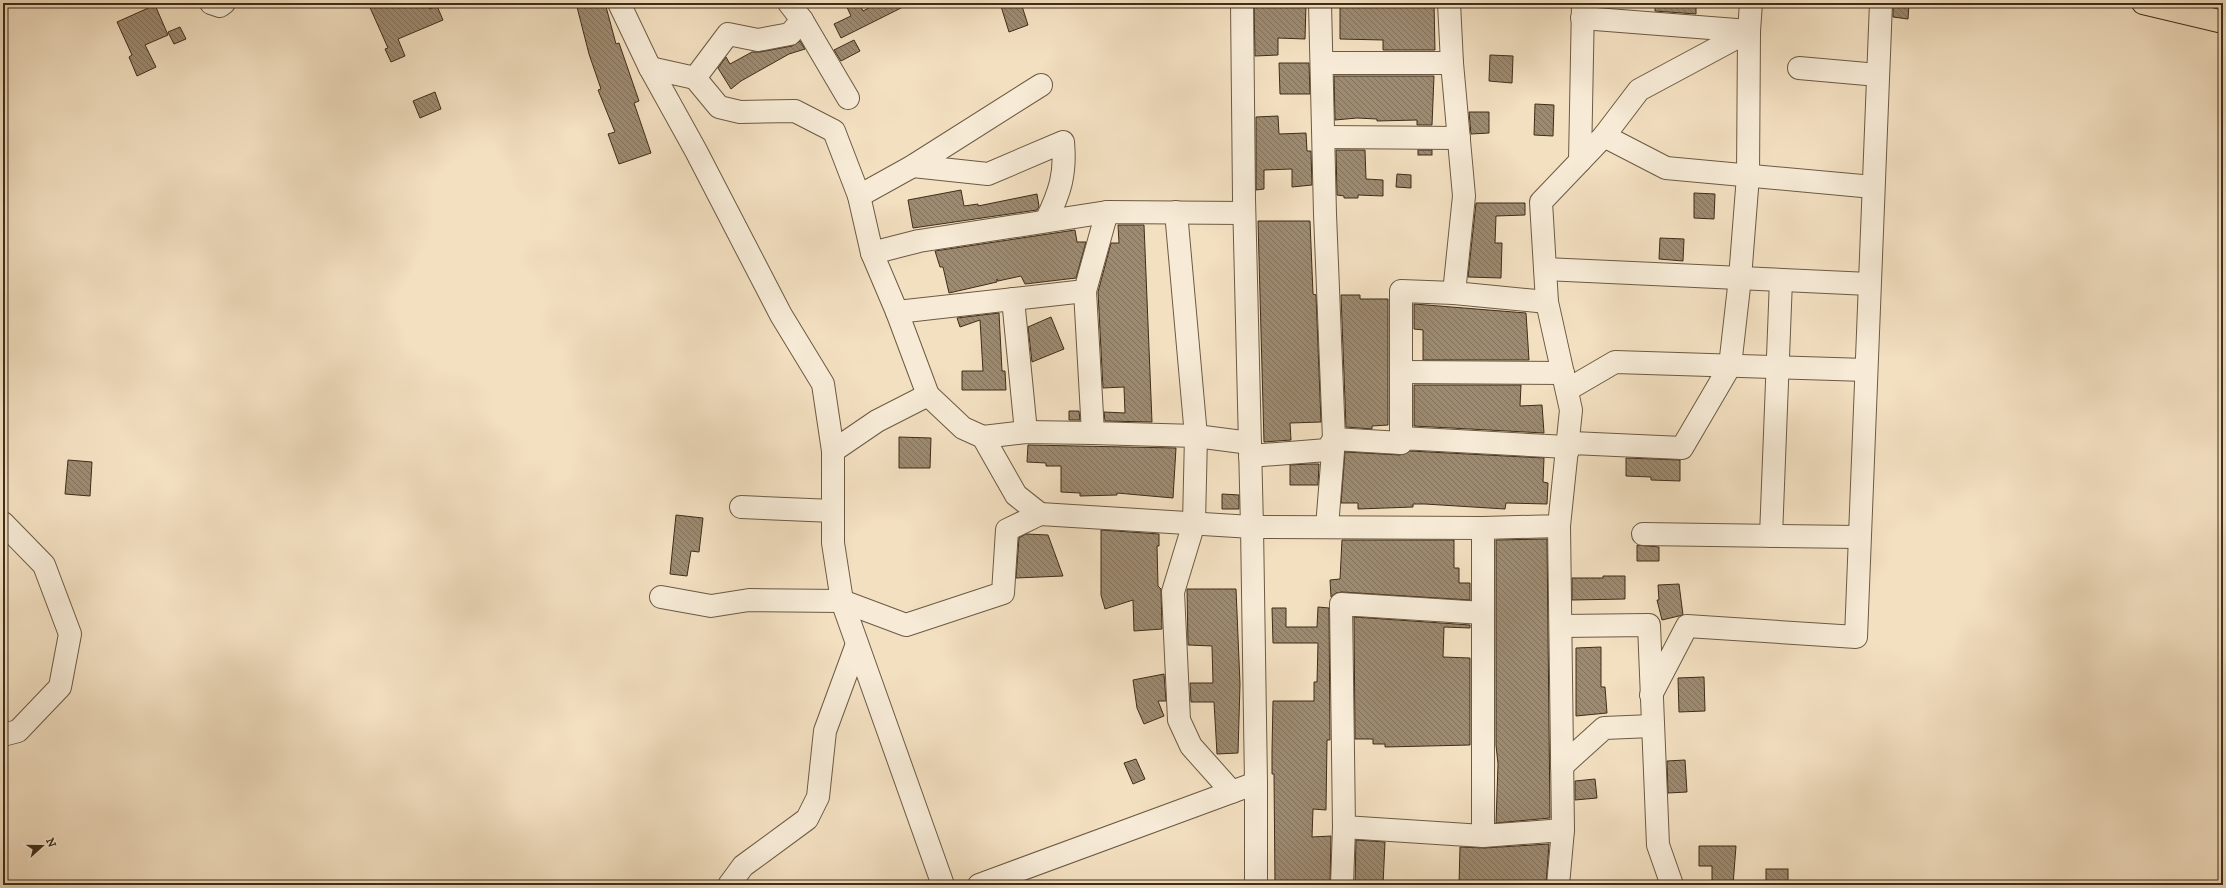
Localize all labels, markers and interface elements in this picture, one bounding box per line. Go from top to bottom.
north arrow [22,826,62,866]
text: N [42,836,59,849]

